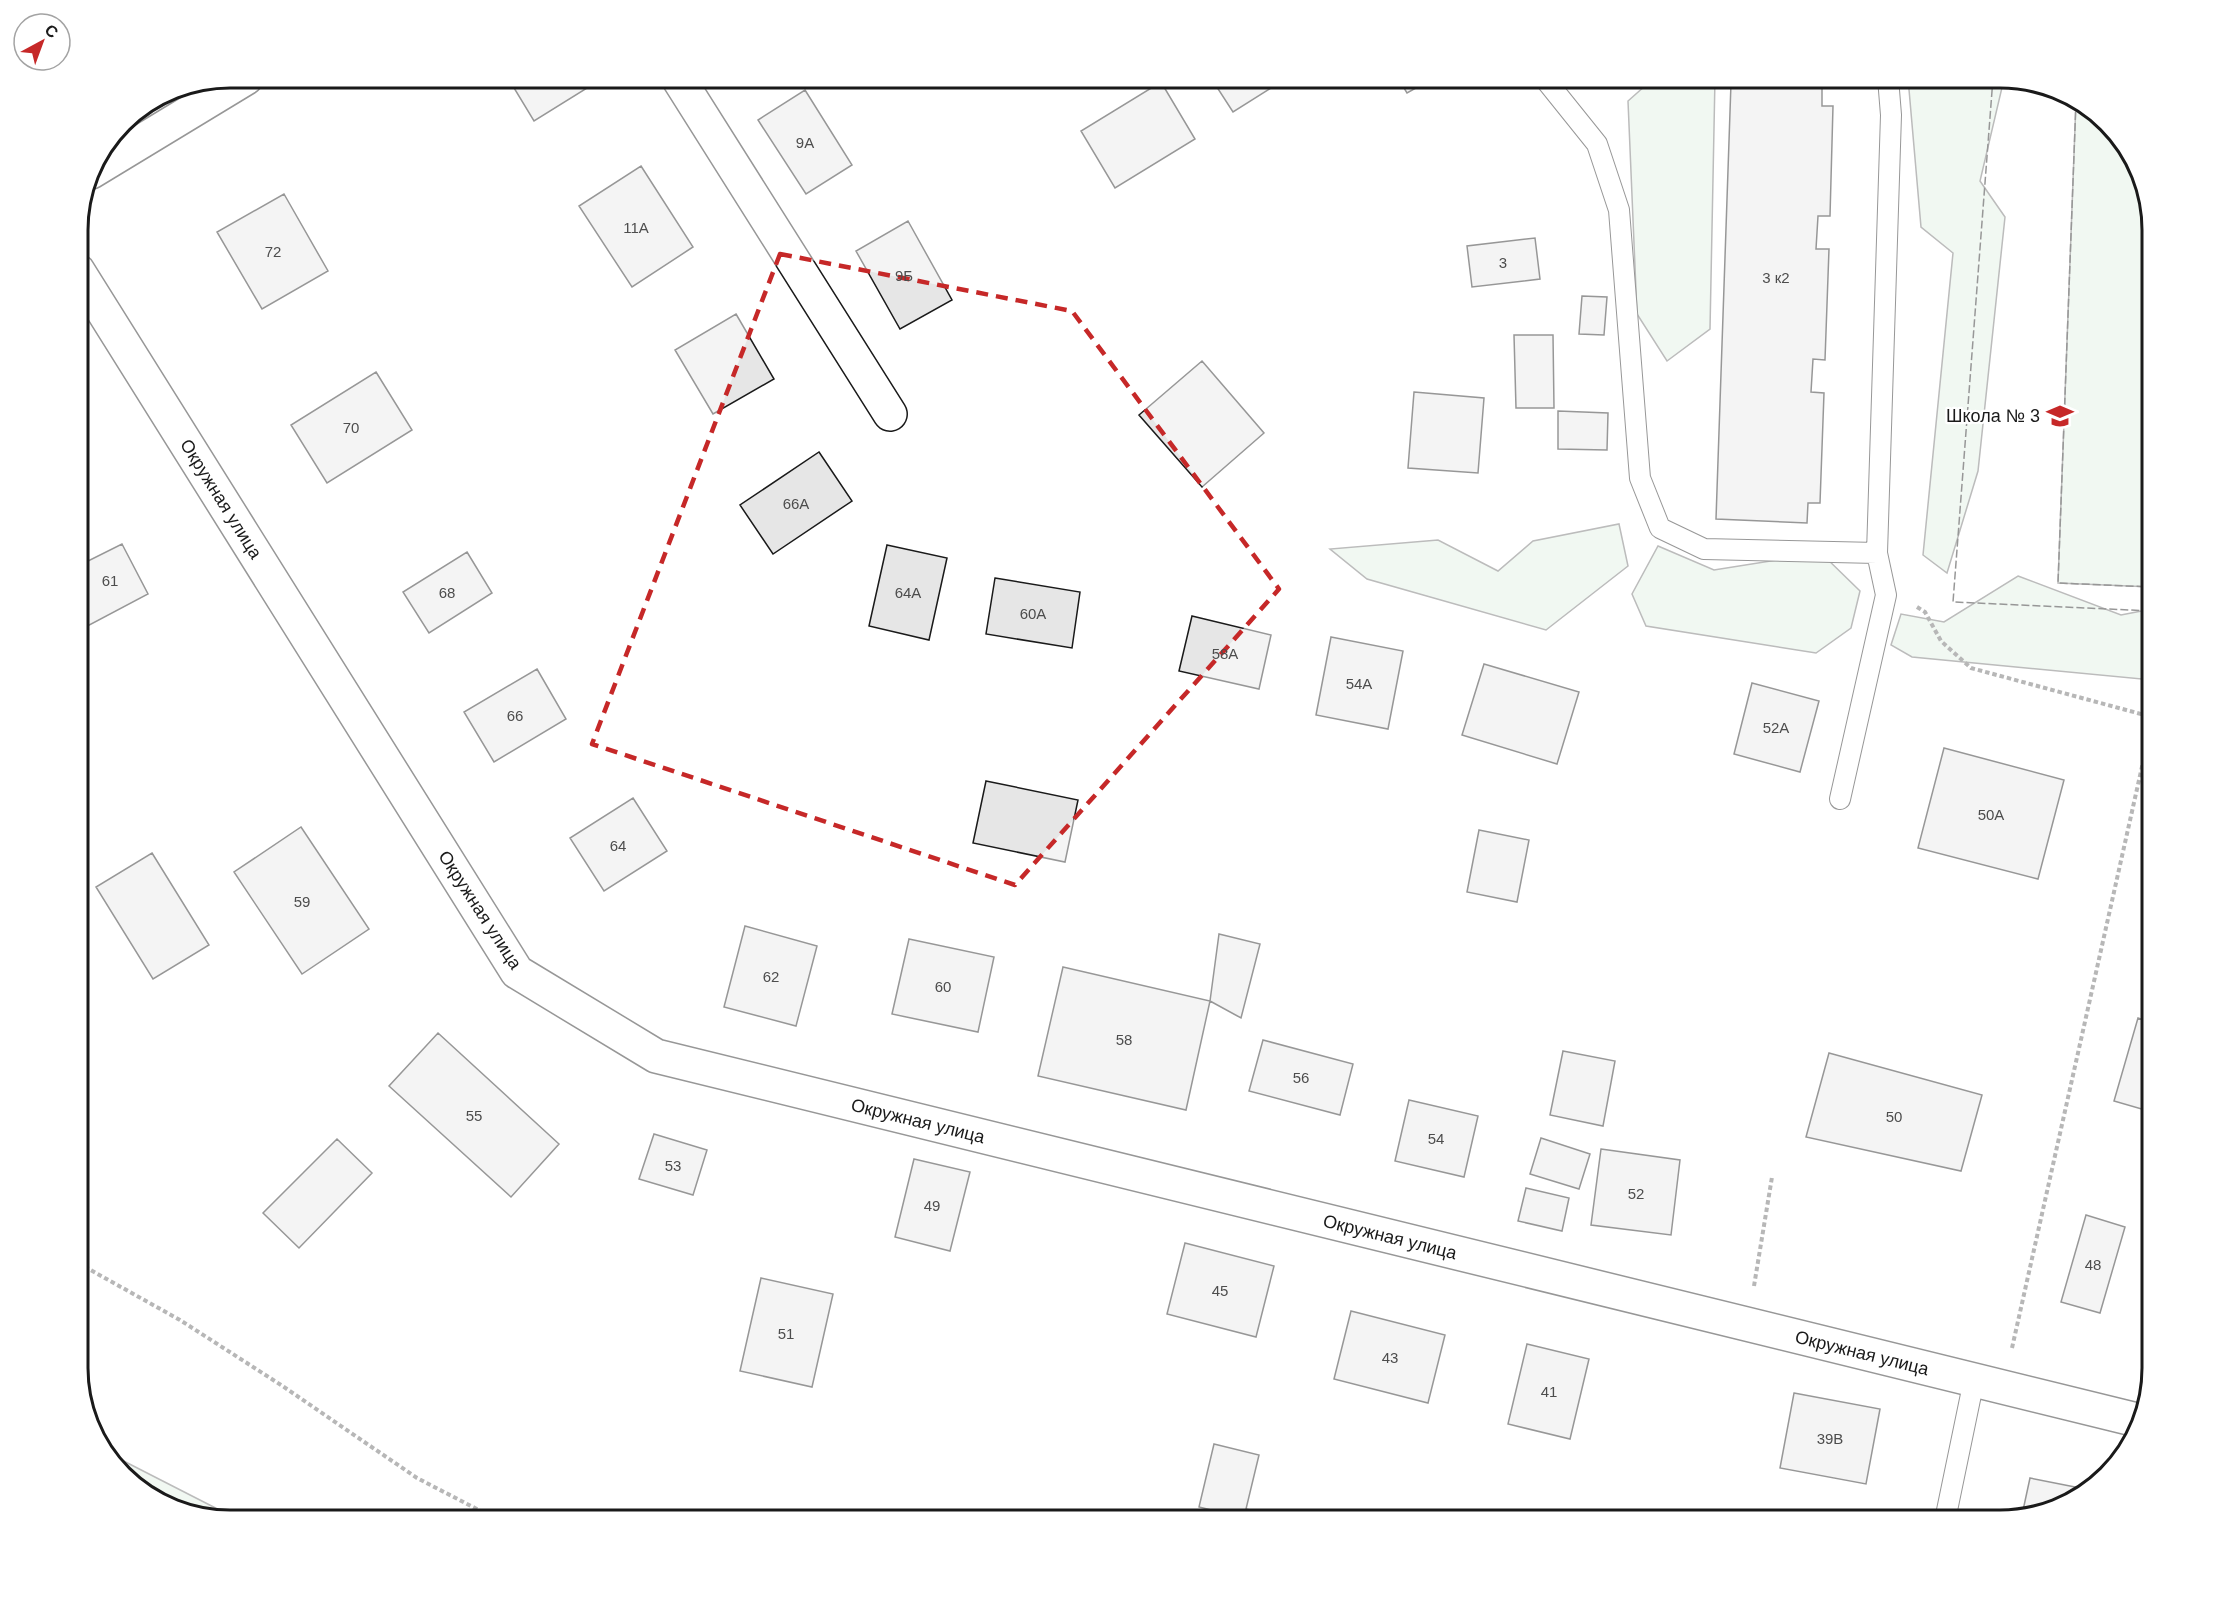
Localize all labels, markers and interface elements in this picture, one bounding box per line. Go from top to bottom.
north arrow [12,12,72,72]
text: С [42,21,62,42]
house number: 9А [796,134,814,151]
house number: 11А [623,219,649,236]
house number: 72 [265,243,281,260]
house number: 3 [1499,254,1507,271]
house number: 9Б [895,267,913,284]
house number: 3 к2 [1762,269,1790,286]
school or university icon: Школа № 3 [2045,401,2075,431]
place label: Школа № 3 [1946,406,2040,426]
house number: 70 [343,419,359,436]
street label: Окружная улица [176,436,266,563]
house number: 66А [783,495,809,512]
house number: 61 [102,572,118,589]
house number: 68 [439,584,455,601]
house number: 64А [895,584,921,601]
house number: 60А [1020,605,1046,622]
house number: 58А [1212,645,1238,662]
house number: 54А [1346,675,1372,692]
house number: 66 [507,707,523,724]
house number: 52А [1763,719,1789,736]
house number: 50А [1978,806,2004,823]
house number: 64 [610,837,626,854]
street label: Окружная улица [434,847,526,974]
house number: 59 [294,893,310,910]
house number: 62 [763,968,779,985]
house number: 60 [935,978,951,995]
house number: 58 [1116,1031,1132,1048]
house number: 56 [1293,1069,1309,1086]
street label: Окружная улица [849,1095,988,1148]
house number: 55 [466,1107,482,1124]
house number: 50 [1886,1108,1902,1125]
house number: 54 [1428,1130,1444,1147]
house number: 53 [665,1157,681,1174]
house number: 52 [1628,1185,1644,1202]
house number: 49 [924,1197,940,1214]
street label: Окружная улица [1321,1211,1460,1264]
house number: 48 [2085,1256,2101,1273]
house number: 45 [1212,1282,1228,1299]
house number: 51 [778,1325,794,1342]
street label: Окружная улица [1793,1327,1932,1380]
house number: 43 [1382,1349,1398,1366]
house number: 41 [1541,1383,1557,1400]
house number: 39В [1817,1430,1843,1447]

